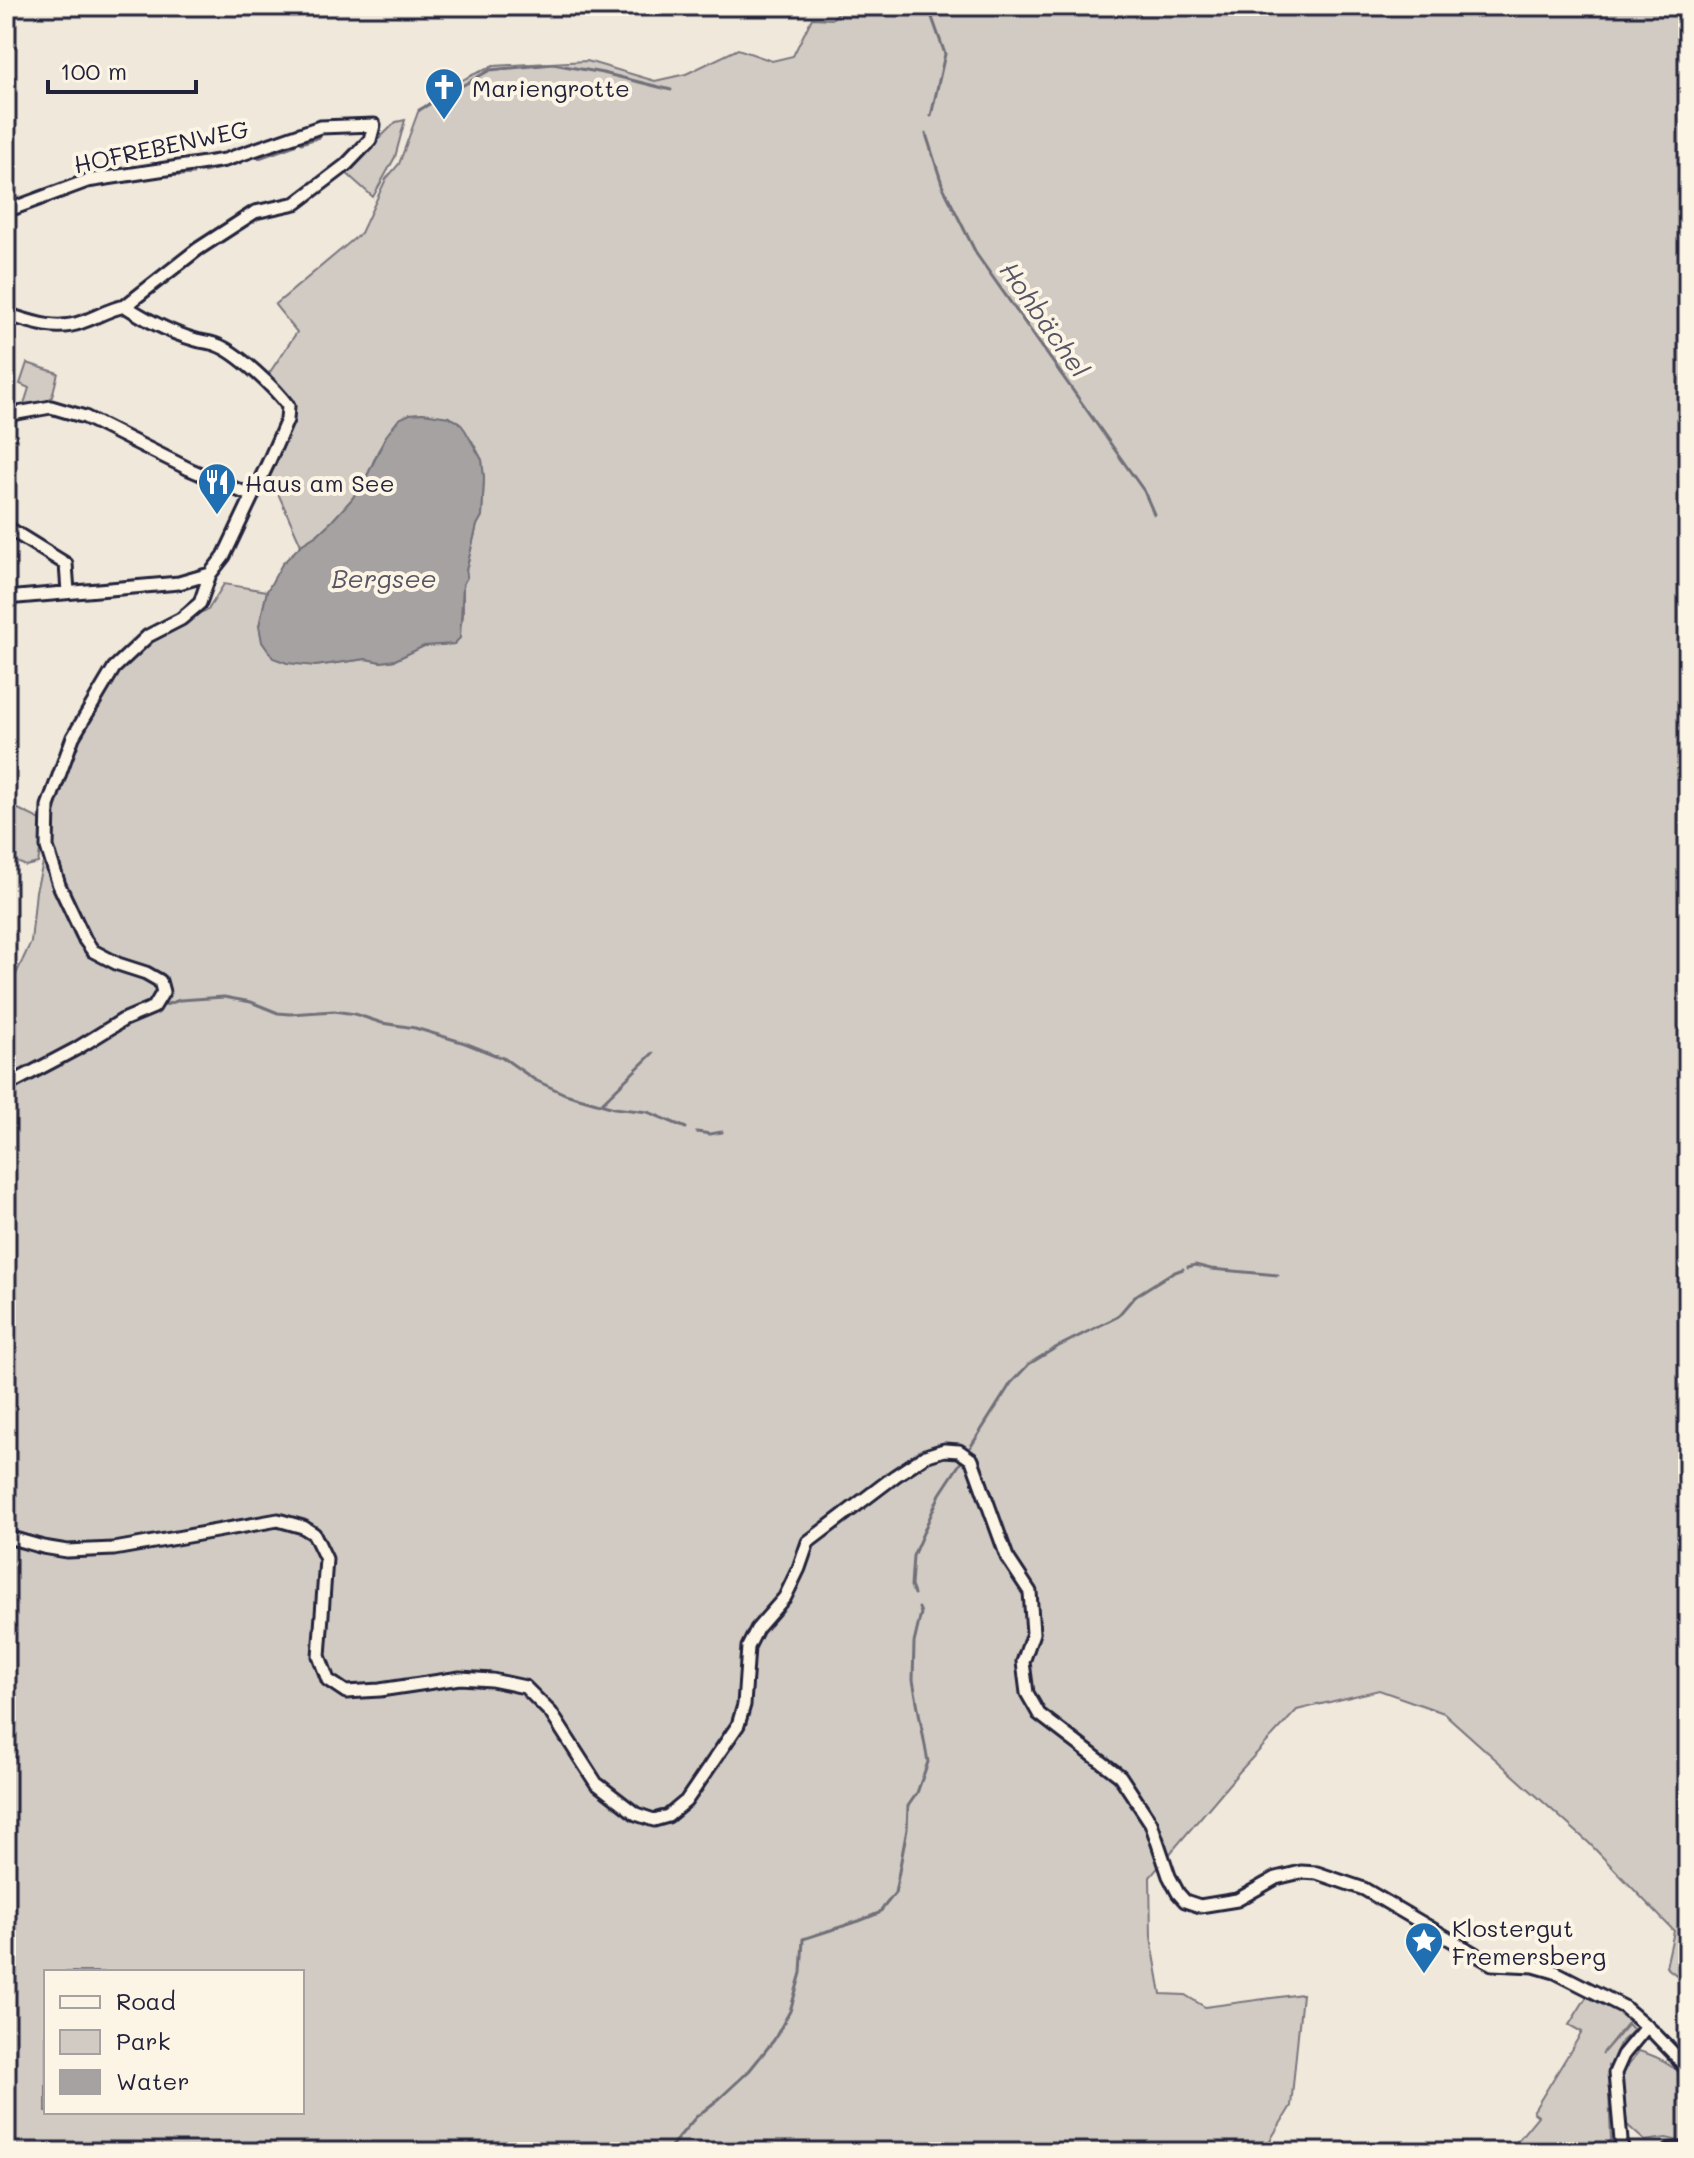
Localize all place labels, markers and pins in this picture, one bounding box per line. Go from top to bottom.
church icon: Mariengrotte [423,66,465,121]
place label: Mariengrotte [472,72,630,103]
restaurant icon: Haus am See [196,461,238,516]
place label: Haus am See [245,467,395,498]
place label: Klostergut Fremersberg [1452,1912,1606,1971]
place icon: Klostergut Fremersberg [1403,1920,1445,1975]

